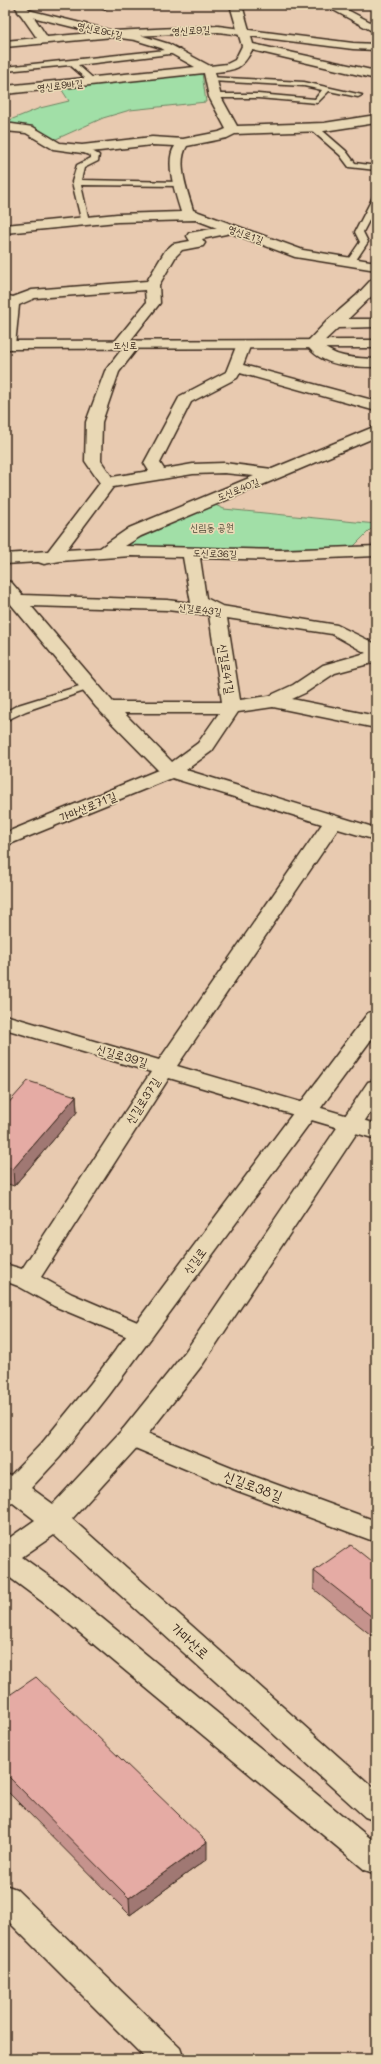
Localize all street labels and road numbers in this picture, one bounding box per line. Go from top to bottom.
street label: 영신로9다길 [76,18,124,42]
street label: 영신로9길 [172,22,210,38]
street label: 영신로9바길 [36,76,84,94]
street label: 영신로1길 [226,221,266,247]
street label: 도신로 [113,338,137,352]
street label: 도신로40길 [215,474,261,504]
street label: 도신로36길 [193,545,237,561]
street label: 신길로43길 [177,599,223,619]
street label: 신길로41길 [215,642,239,696]
street label: 가마산로71길 [57,787,119,825]
street label: 신길로39길 [95,1040,150,1070]
street label: 신길로37길 [121,1074,163,1127]
street label: 신길로 [179,1244,209,1277]
street label: 신길로38길 [221,1466,286,1506]
street label: 가마산로 [167,1618,213,1663]

